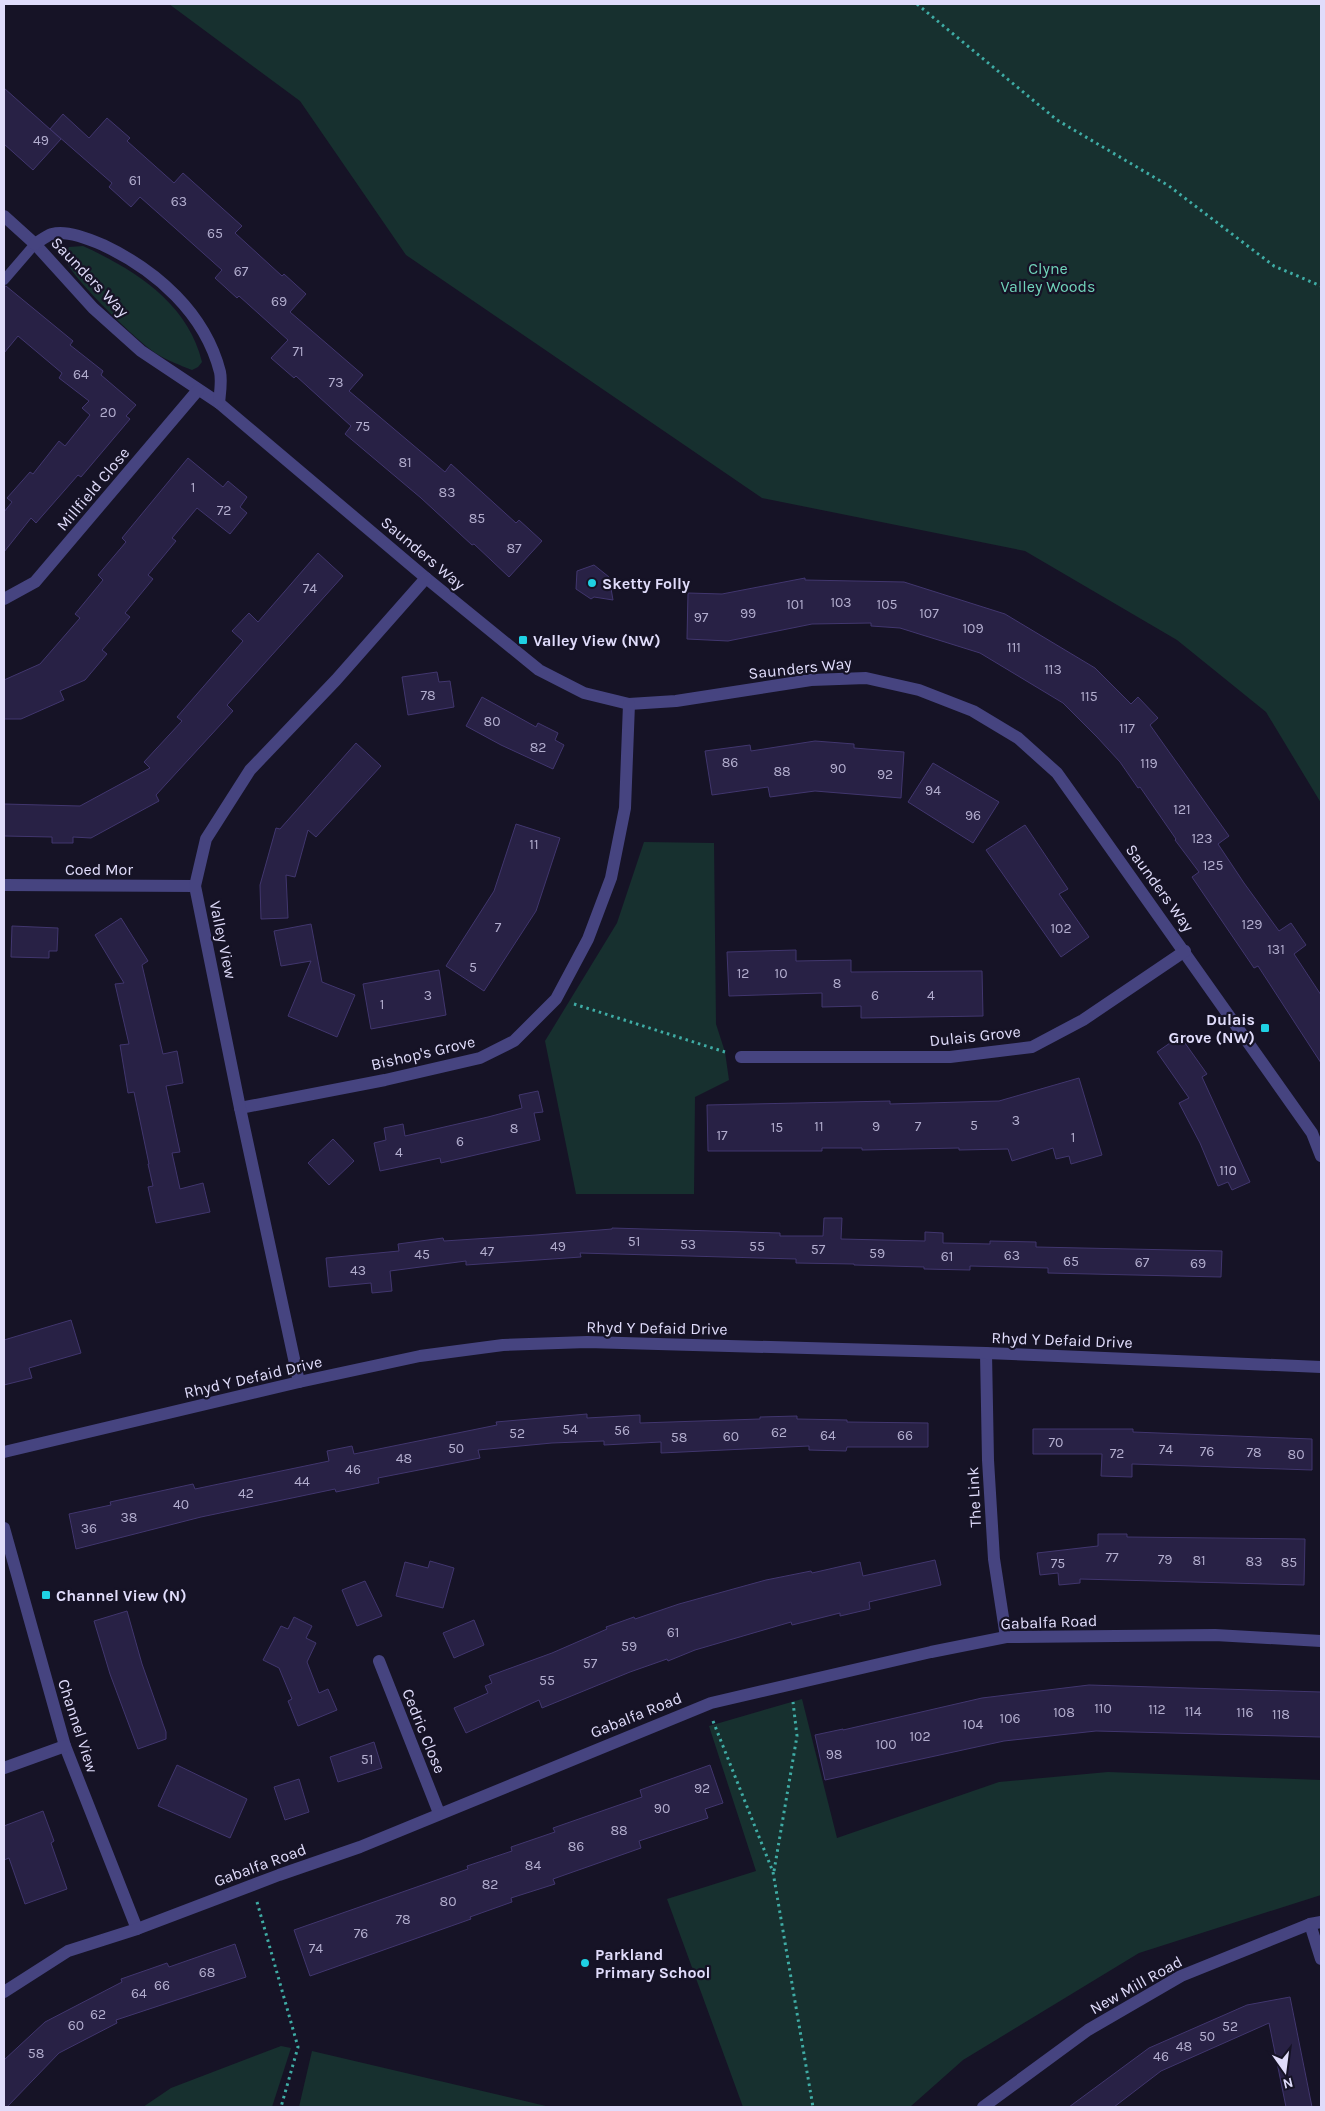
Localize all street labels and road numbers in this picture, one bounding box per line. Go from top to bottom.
street label: Saunders Way [47,233,133,321]
street label: Millfield Close [53,443,133,535]
street label: Saunders Way [377,512,469,594]
street label: Saunders Way [748,653,853,683]
street label: Saunders Way [1122,841,1198,936]
street label: Coed Mor [65,860,133,879]
street label: Valley View [205,899,241,981]
street label: Dulais Grove [928,1022,1022,1050]
street label: Bishop's Grove [369,1032,477,1074]
street label: Rhyd Y Defaid Drive [586,1317,728,1339]
street label: Rhyd Y Defaid Drive [991,1328,1133,1352]
street label: Rhyd Y Defaid Drive [182,1352,324,1402]
street label: The Link [963,1466,985,1528]
street label: Gabalfa Road [1000,1611,1098,1633]
street label: Channel View [54,1677,102,1776]
street label: Cedric Close [398,1686,450,1776]
street label: Gabalfa Road [588,1688,684,1742]
street label: Gabalfa Road [211,1840,309,1890]
street label: New Mill Road [1087,1952,1185,2018]

